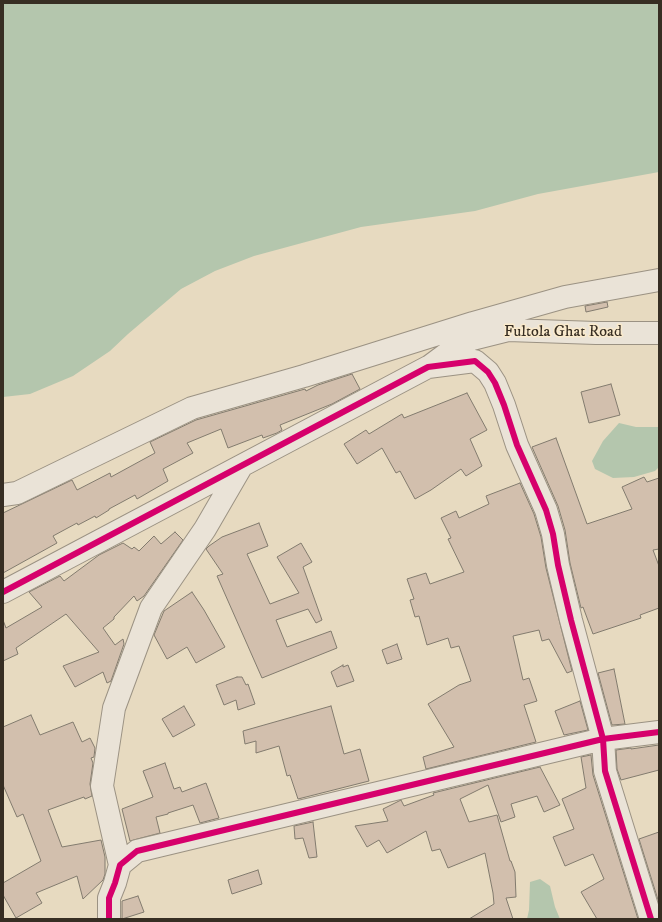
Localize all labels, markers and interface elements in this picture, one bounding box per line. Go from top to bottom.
street label: Fultola Ghat Road [504,323,622,343]

